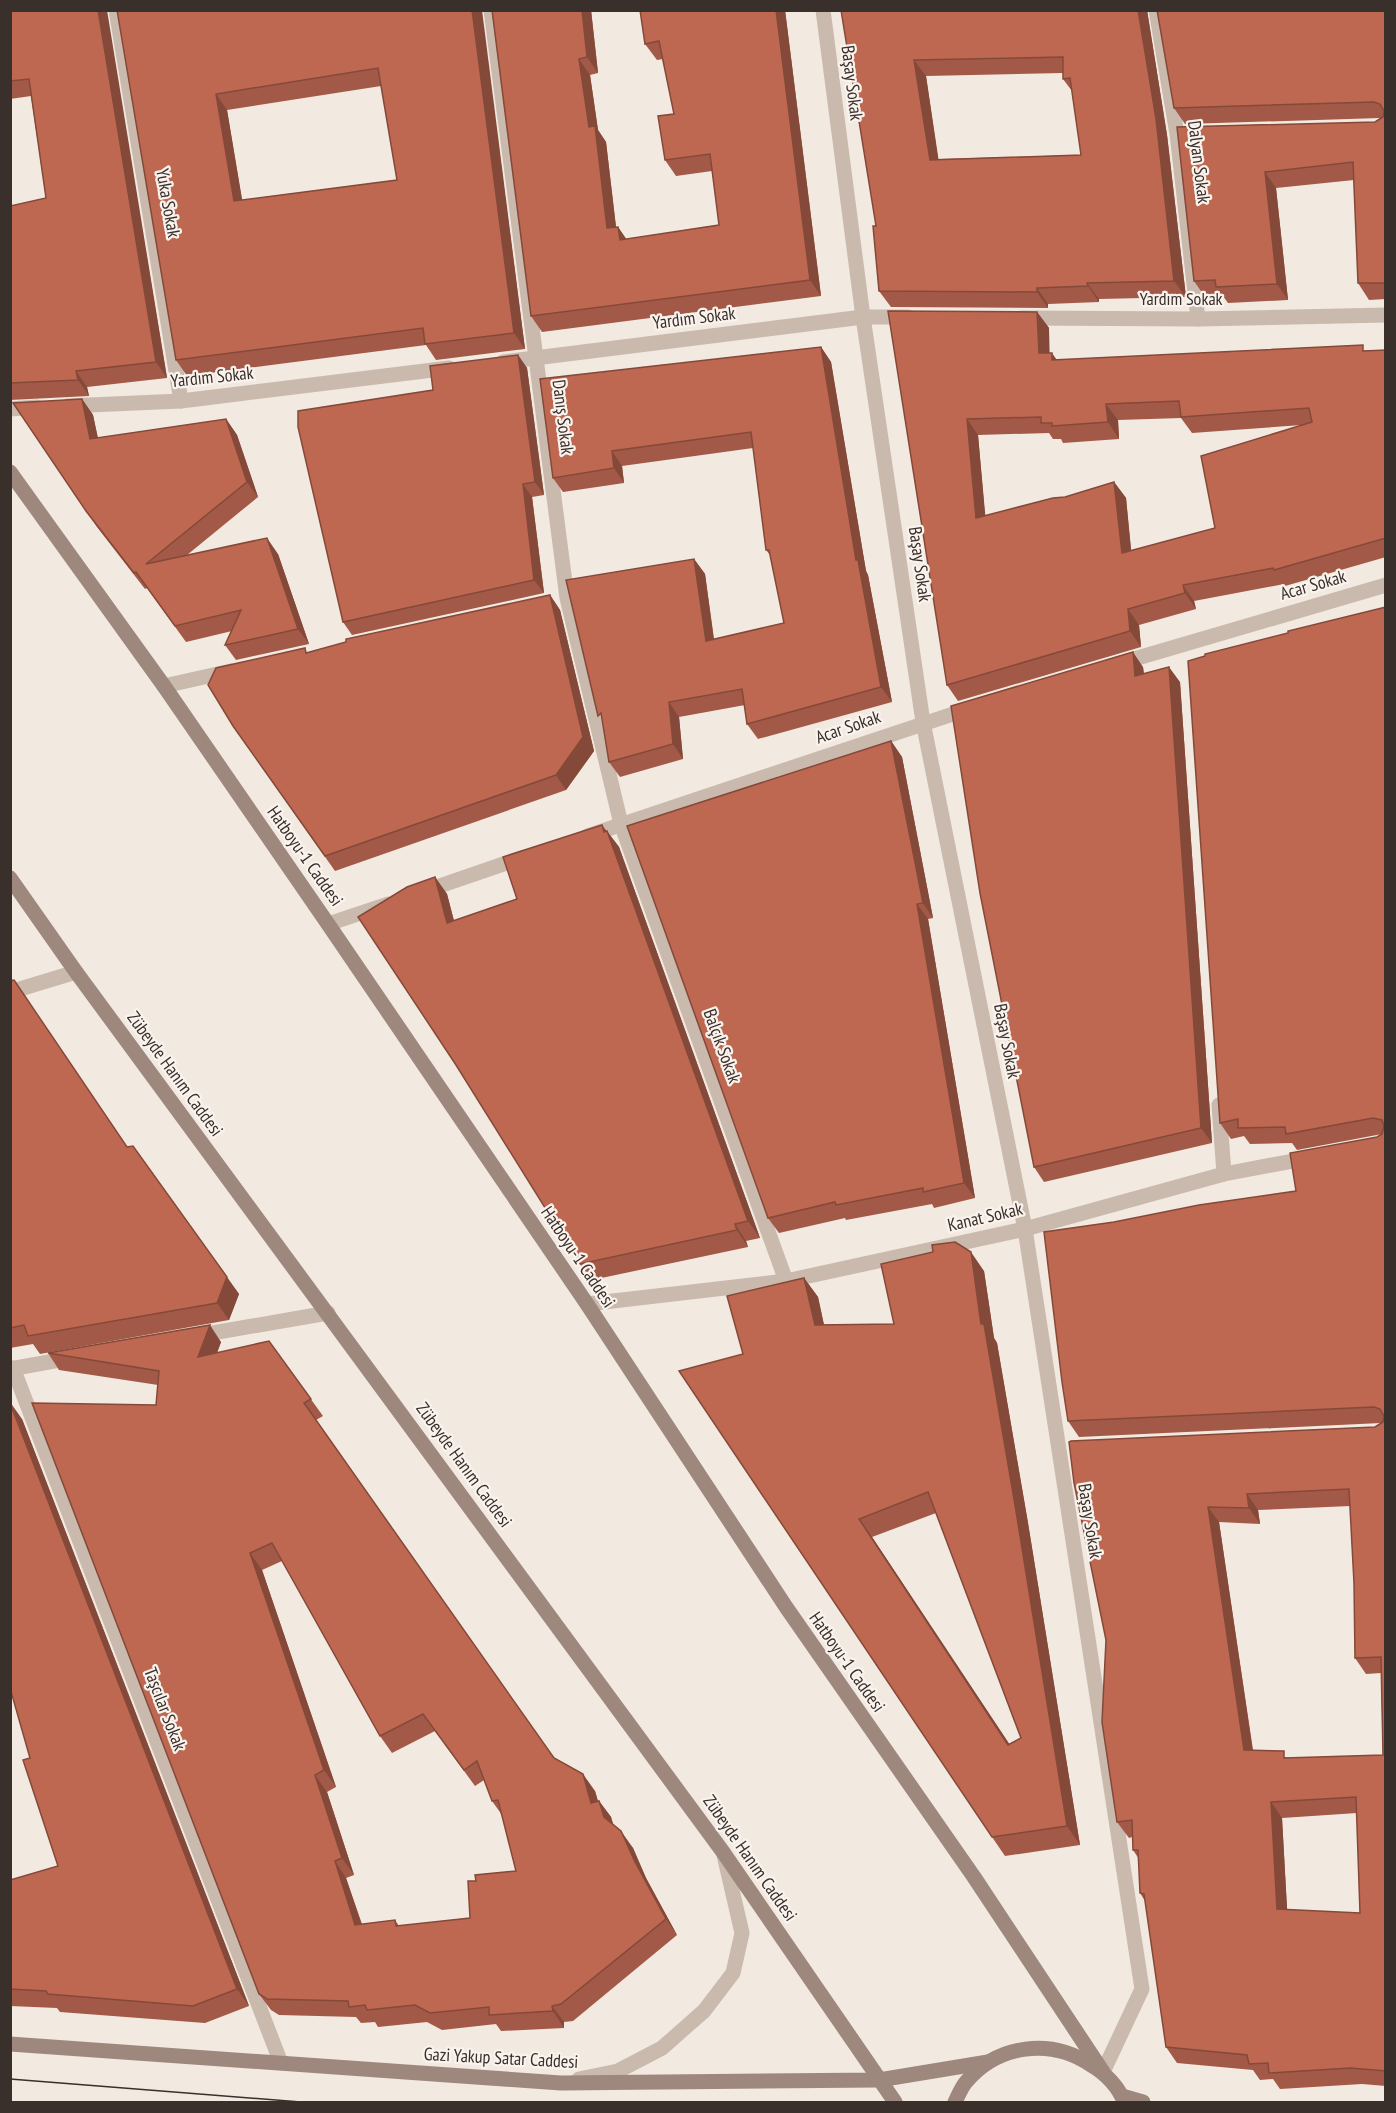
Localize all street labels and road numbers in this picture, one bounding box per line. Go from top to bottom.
street label: Başay Sokak [836,44,869,122]
street label: Dalyan Sokak [1183,119,1216,205]
street label: Yuka Sokak [151,167,186,239]
street label: Yardım Sokak [1139,287,1223,310]
street label: Yardım Sokak [651,301,737,334]
street label: Yardım Sokak [169,361,255,392]
street label: Danış Sokak [548,378,579,456]
street label: Başay Sokak [904,525,937,603]
street label: Acar Sokak [1277,564,1348,605]
street label: Acar Sokak [812,705,883,748]
street label: Hatboyu-1 Caddesi [262,801,348,910]
street label: Başay Sokak [989,1002,1026,1080]
street label: Balçık Sokak [698,1006,746,1086]
street label: Zübeyde Hanım Caddesi [122,1007,228,1141]
street label: Kanat Sokak [945,1197,1025,1236]
street label: Hatboyu-1 Caddesi [536,1202,621,1312]
street label: Zübeyde Hanım Caddesi [411,1398,517,1532]
street label: Başay Sokak [1073,1482,1108,1560]
street label: Hatboyu-1 Caddesi [804,1607,890,1716]
street label: Taşcılar Sokak [139,1664,192,1754]
street label: Zübeyde Hanım Caddesi [698,1790,803,1925]
street label: Gazi Yakup Satar Caddesi [423,2042,579,2073]

